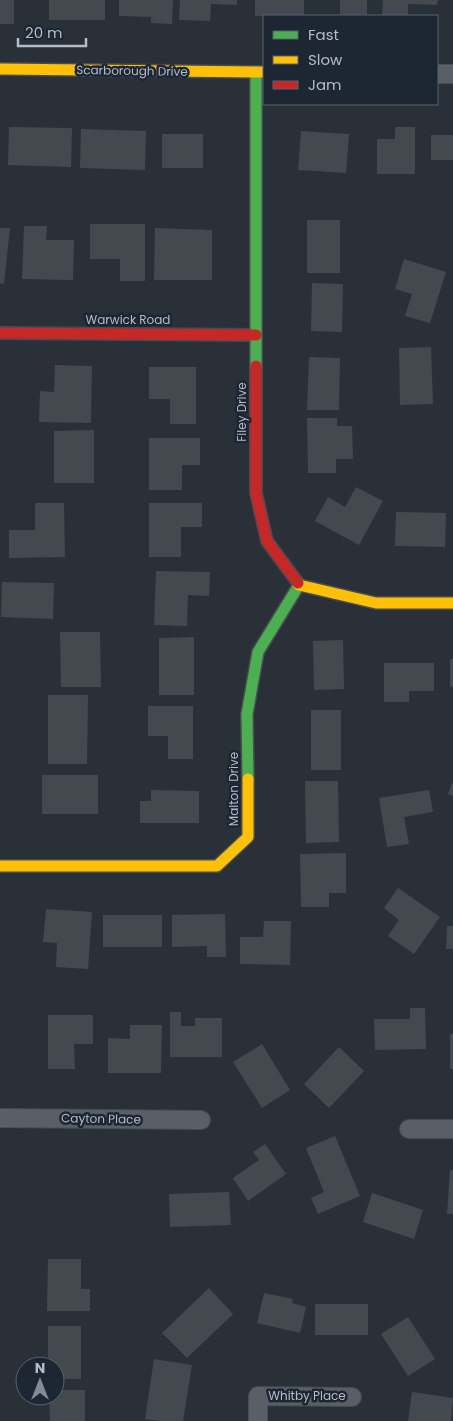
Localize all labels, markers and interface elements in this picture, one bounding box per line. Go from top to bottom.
scale bar [18,15,85,47]
legend [263,15,438,105]
text: 20 m [25,22,63,43]
text: Fast [308,24,339,45]
text: Slow [308,49,343,70]
street label: Scarborough Drive [76,61,188,80]
text: Jam [308,74,342,95]
street label: Warwick Road [86,311,170,328]
street label: Filey Drive [233,382,250,442]
street label: Malton Drive [225,752,242,826]
street label: Cayton Place [61,1109,141,1128]
north arrow [15,1356,65,1406]
text: N [35,1358,45,1378]
street label: Whitby Place [268,1387,346,1404]

